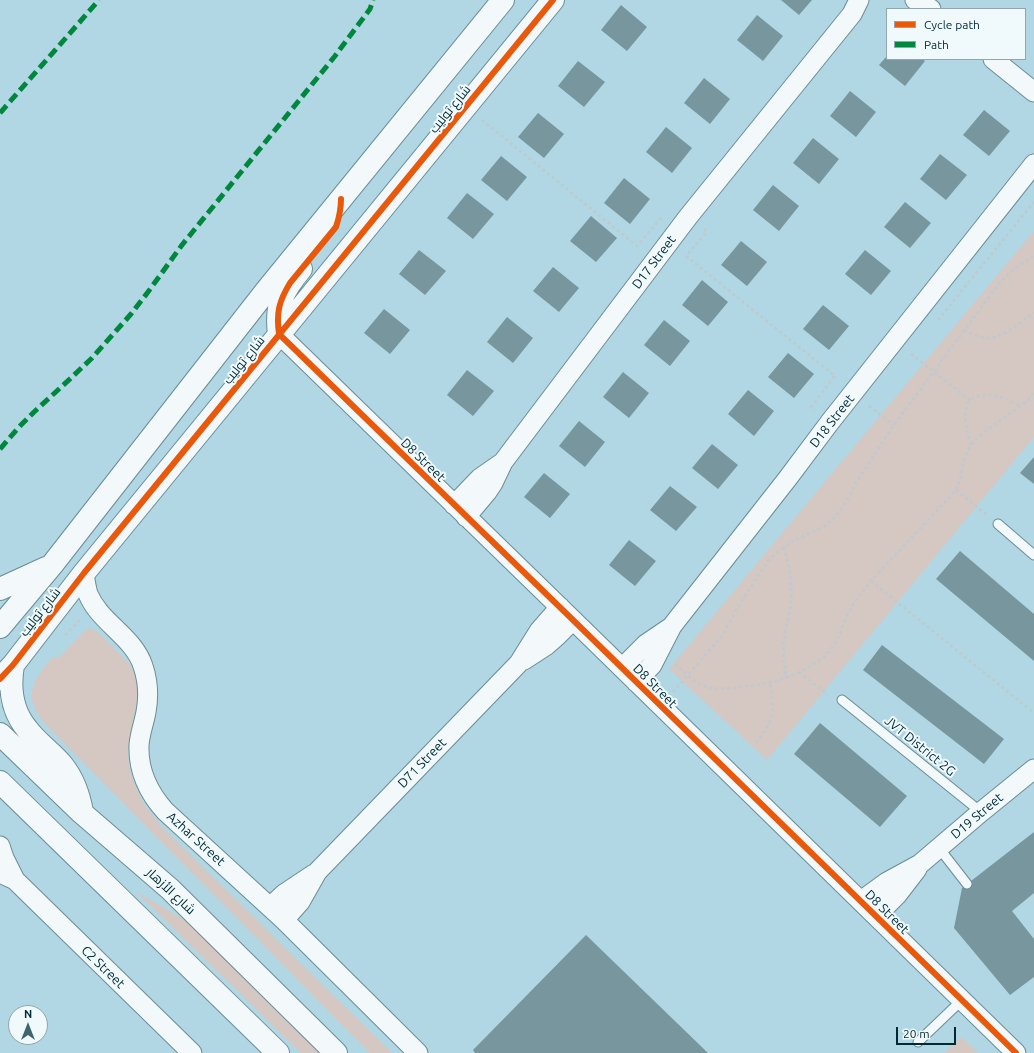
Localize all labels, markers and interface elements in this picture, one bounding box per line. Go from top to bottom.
legend [886,8,1026,60]
text: Cycle path [924,18,980,31]
text: Path [924,38,949,51]
street label: شارع توليب [426,82,474,136]
street label: D17 Street [629,232,679,292]
street label: شارع توليب [220,333,268,387]
street label: D18 Street [806,391,858,451]
street label: D8 Street [398,435,448,485]
street label: شارع توليب [16,585,64,639]
street label: D8 Street [630,661,680,711]
street label: JVT District 2G [881,713,959,779]
street label: D71 Street [394,735,450,791]
street label: D19 Street [948,790,1006,842]
street label: Azhar Street [164,809,228,869]
street label: شارع الأزهار [143,864,199,918]
street label: D8 Street [862,887,912,937]
street label: C2 Street [78,942,128,992]
north arrow [8,1005,48,1045]
text: N [24,1008,32,1020]
scale bar [898,1019,958,1045]
text: 20 m [903,1027,930,1040]

